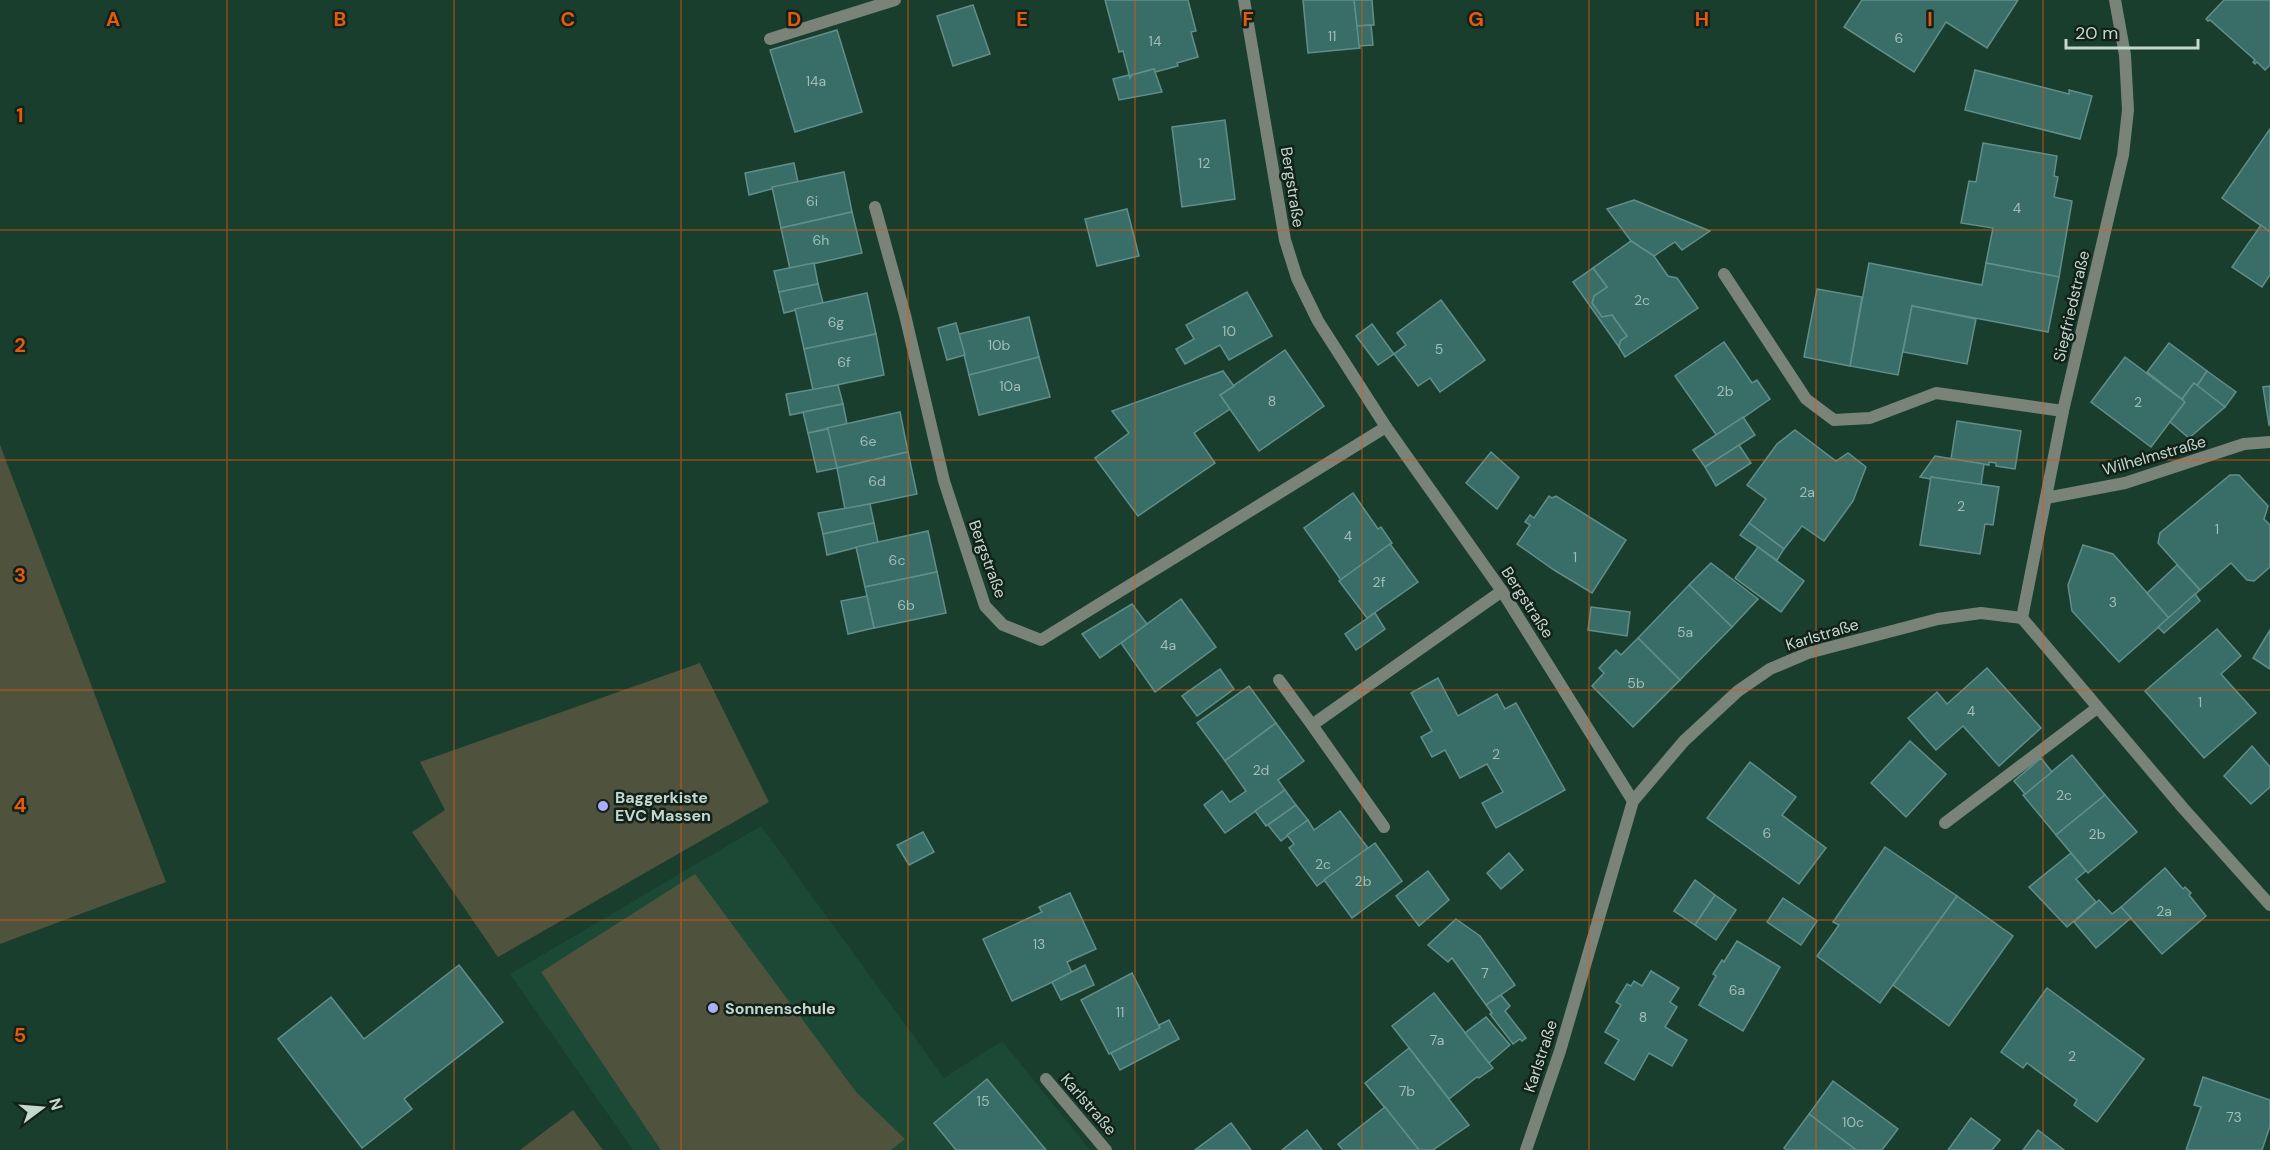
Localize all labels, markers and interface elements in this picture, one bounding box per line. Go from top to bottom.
text: A [106,6,120,32]
text: B [334,6,346,32]
text: C [561,6,575,32]
text: D [787,6,801,32]
text: E [1016,6,1028,32]
text: F [1242,6,1254,32]
text: G [1468,6,1484,32]
text: H [1695,6,1709,32]
text: I [1927,6,1933,32]
scale bar [2066,12,2198,50]
text: 20 m [2075,21,2118,45]
house number: 11 [1328,27,1336,45]
house number: 6 [1895,29,1903,47]
house number: 14 [1149,32,1162,50]
house number: 14a [806,72,826,90]
text: 1 [16,102,24,128]
street label: Bergstraße [1276,145,1309,229]
house number: 12 [1198,154,1210,172]
house number: 6i [806,192,818,210]
house number: 4 [2013,199,2022,217]
house number: 6h [813,231,829,249]
street label: Siegfriedstraße [2048,248,2094,364]
house number: 2c [1634,291,1650,309]
house number: 6g [828,313,844,331]
house number: 10 [1222,322,1236,340]
text: 2 [14,332,26,358]
house number: 10b [988,336,1011,354]
house number: 5 [1435,340,1443,358]
house number: 6f [837,353,851,371]
house number: 10a [999,377,1021,395]
house number: 2b [1717,382,1734,400]
house number: 8 [1268,392,1276,410]
house number: 2 [2134,393,2142,411]
street label: Wilhelmstraße [2100,431,2208,480]
house number: 6e [860,432,876,450]
house number: 6d [868,472,886,490]
house number: 2a [1799,483,1815,501]
house number: 2 [1957,497,1965,515]
street label: Bergstraße [964,517,1011,601]
house number: 1 [2215,520,2219,538]
house number: 4 [1344,527,1353,545]
house number: 1 [1573,548,1577,566]
house number: 6c [889,551,905,569]
text: 3 [14,562,26,588]
street label: Bergstraße [1497,562,1559,642]
house number: 2f [1373,573,1386,591]
house number: 3 [2109,593,2117,611]
house number: 6b [897,596,915,614]
street label: Karlstraße [1783,613,1861,656]
house number: 5a [1677,623,1693,641]
house number: 4a [1160,636,1176,654]
house number: 5b [1627,674,1645,692]
house number: 1 [2198,693,2202,711]
house number: 4 [1967,702,1976,720]
house number: 2 [1492,745,1500,763]
house number: 2d [1253,761,1269,779]
house number: 2c [2056,786,2072,804]
place label: Baggerkiste EVC Massen [615,787,711,826]
text: 4 [14,792,27,818]
marker: Baggerkiste EVC Massen [596,799,610,813]
house number: 6 [1763,824,1771,842]
house number: 2b [2089,825,2106,843]
house number: 2c [1315,855,1331,873]
house number: 2b [1355,872,1372,890]
house number: 2a [2156,902,2172,920]
house number: 13 [1033,935,1045,953]
house number: 7 [1481,964,1489,982]
house number: 6a [1729,981,1745,999]
place label: Sonnenschule [725,998,836,1019]
marker: Sonnenschule [706,1001,720,1015]
house number: 11 [1116,1003,1124,1021]
house number: 8 [1639,1008,1647,1026]
street label: Karlstraße [1519,1017,1562,1095]
text: 5 [14,1022,26,1048]
house number: 7a [1430,1031,1444,1049]
house number: 2 [2068,1047,2076,1065]
street label: Karlstraße [1056,1069,1121,1140]
north arrow [12,1078,72,1138]
house number: 7b [1399,1082,1415,1100]
house number: 15 [977,1092,989,1110]
text: N [44,1095,68,1113]
house number: 73 [2226,1108,2242,1126]
house number: 10c [1842,1113,1864,1131]

